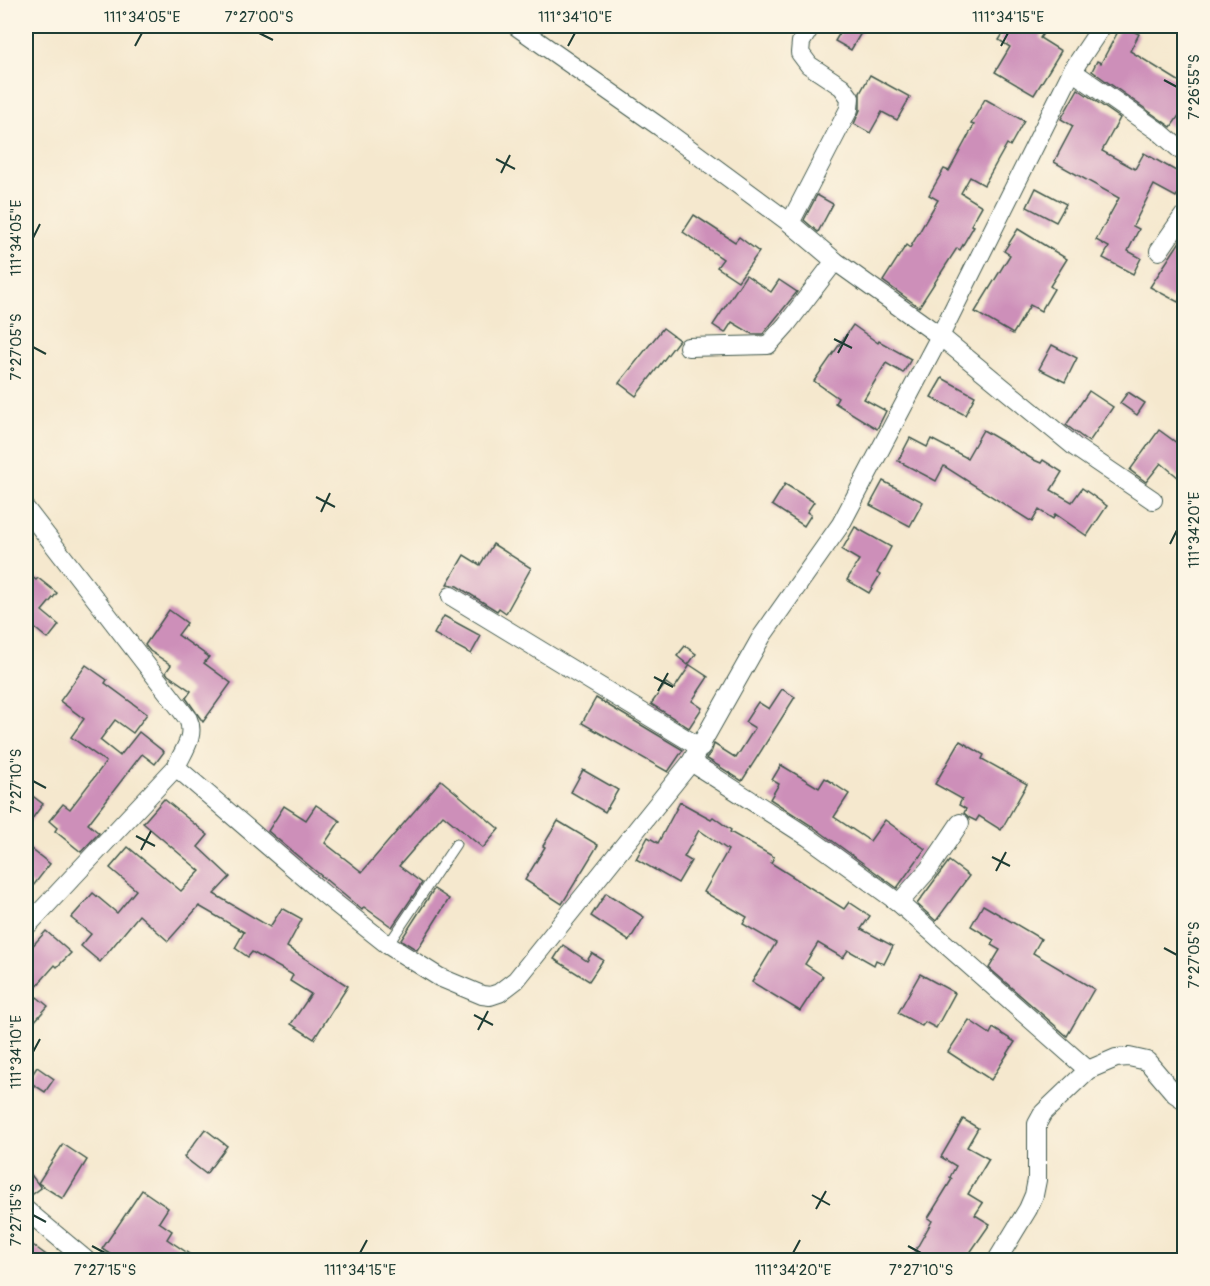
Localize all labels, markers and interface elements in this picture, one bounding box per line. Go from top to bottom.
text: 111°34'05"E [104,8,180,27]
text: 7°27'00"S [224,8,294,27]
text: 111°34'10"E [538,8,612,27]
text: 111°34'15"E [972,8,1044,27]
text: 7°26'55"S [1185,54,1204,120]
text: 111°34'05"E [7,200,26,276]
text: 7°27'05"S [7,313,26,381]
text: 111°34'20"E [1185,491,1204,568]
text: 7°27'10"S [7,749,26,813]
text: 7°27'05"S [1185,921,1204,989]
text: 111°34'10"E [7,1015,26,1089]
text: 7°27'15"S [7,1184,26,1246]
text: 7°27'15"S [74,1261,136,1280]
text: 111°34'15"E [324,1261,396,1280]
text: 111°34'20"E [755,1261,832,1280]
text: 7°27'10"S [889,1261,953,1280]

